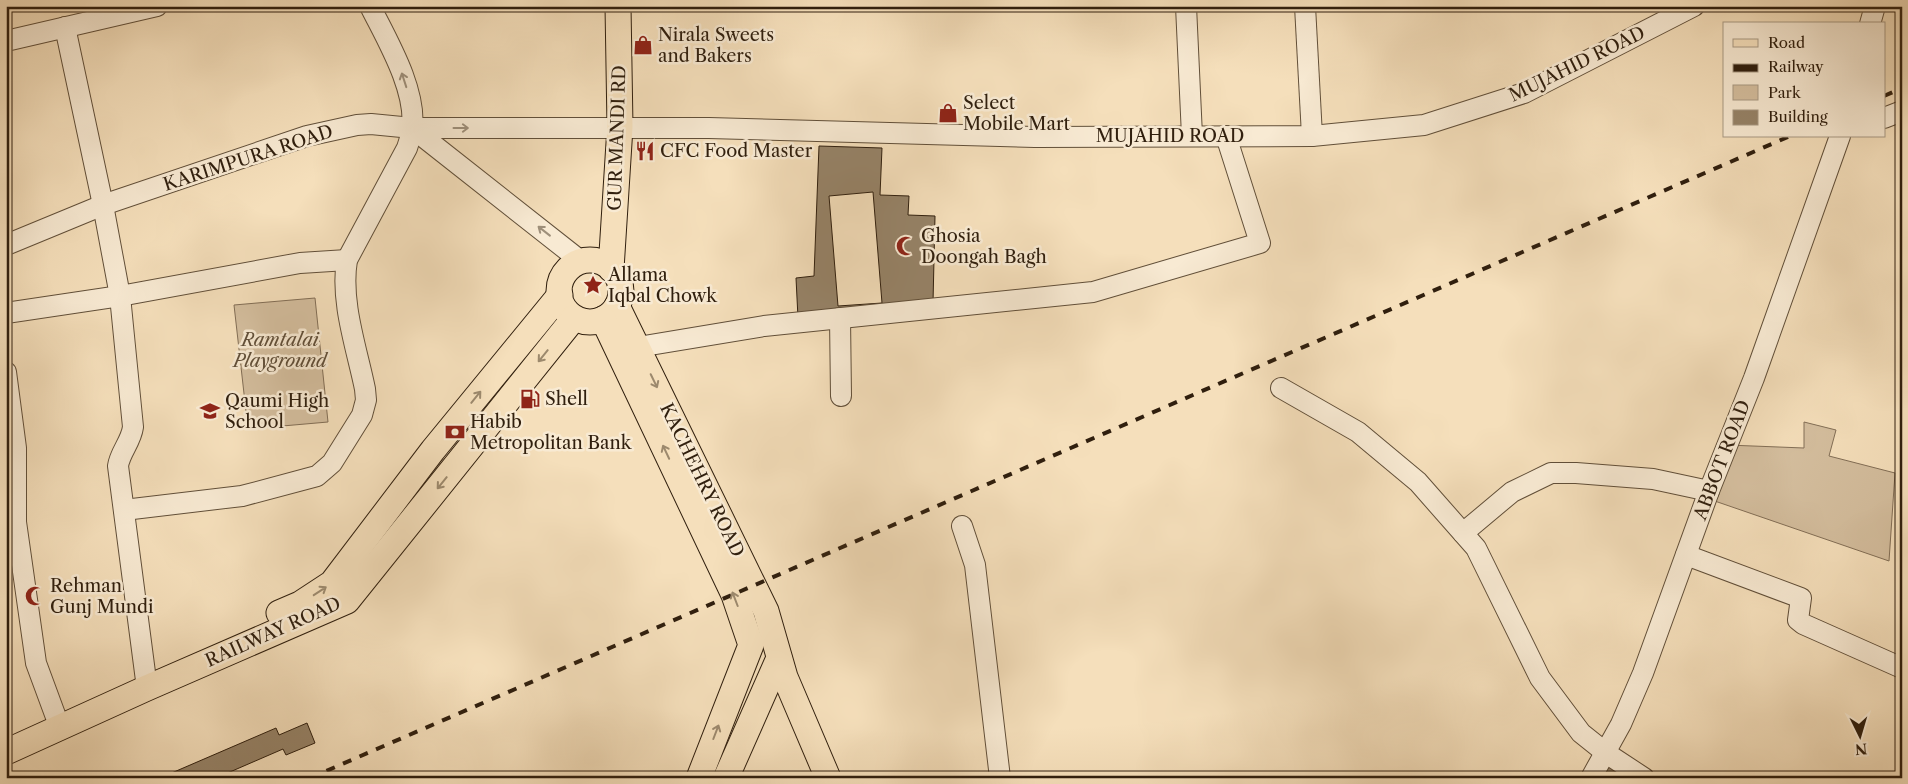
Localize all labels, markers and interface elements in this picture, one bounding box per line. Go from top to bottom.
street label: MUJAHID ROAD [1505,22,1649,106]
legend [1723,22,1886,138]
place label: Nirala Sweets and Bakers [658,24,774,67]
text: Road [1768,33,1805,52]
shop icon: Nirala Sweets and Bakers [632,34,654,56]
text: Railway [1768,57,1824,76]
street label: GUR MANDI RD [603,65,631,211]
one-way arrow [399,73,408,89]
text: Park [1768,83,1802,102]
place label: Select Mobile Mart [963,92,1070,135]
shop icon: Select Mobile Mart [937,102,959,124]
text: Building [1768,107,1828,126]
street label: KARIMPURA ROAD [160,120,336,196]
one-way arrow [452,123,469,133]
street label: MUJAHID ROAD [1096,125,1244,147]
restaurant icon: CFC Food Master [634,140,656,162]
place label: CFC Food Master [660,140,813,162]
place label: Ghosia Doongah Bagh [921,225,1047,268]
one-way arrow [538,226,551,237]
mosque icon: Ghosia Doongah Bagh [895,235,917,257]
place label: Allama Iqbal Chowk [607,264,718,307]
place icon: Allama Iqbal Chowk [582,274,604,296]
park label: Ramtalai Playground [231,329,329,372]
one-way arrow [538,349,549,362]
one-way arrow [650,373,659,388]
fuel station icon: Shell [519,388,541,410]
place label: Shell [545,388,588,410]
place label: Qaumi High School [225,390,329,433]
one-way arrow [471,391,482,404]
street label: ABBOT ROAD [1689,397,1755,524]
street label: KACHEHRY ROAD [655,399,749,561]
school or university icon: Qaumi High School [199,400,221,422]
place label: Habib Metropolitan Bank [470,411,633,454]
bank icon: Habib Metropolitan Bank [444,421,466,443]
one-way arrow [661,444,671,459]
one-way arrow [436,476,447,489]
place label: Rehman Gunj Mundi [50,575,154,618]
mosque icon: Rehman Gunj Mundi [24,585,46,607]
one-way arrow [312,586,326,596]
one-way arrow [730,591,739,607]
street label: RAILWAY ROAD [202,592,344,672]
north arrow [1836,712,1886,762]
one-way arrow [713,725,722,740]
text: N [1854,739,1868,758]

